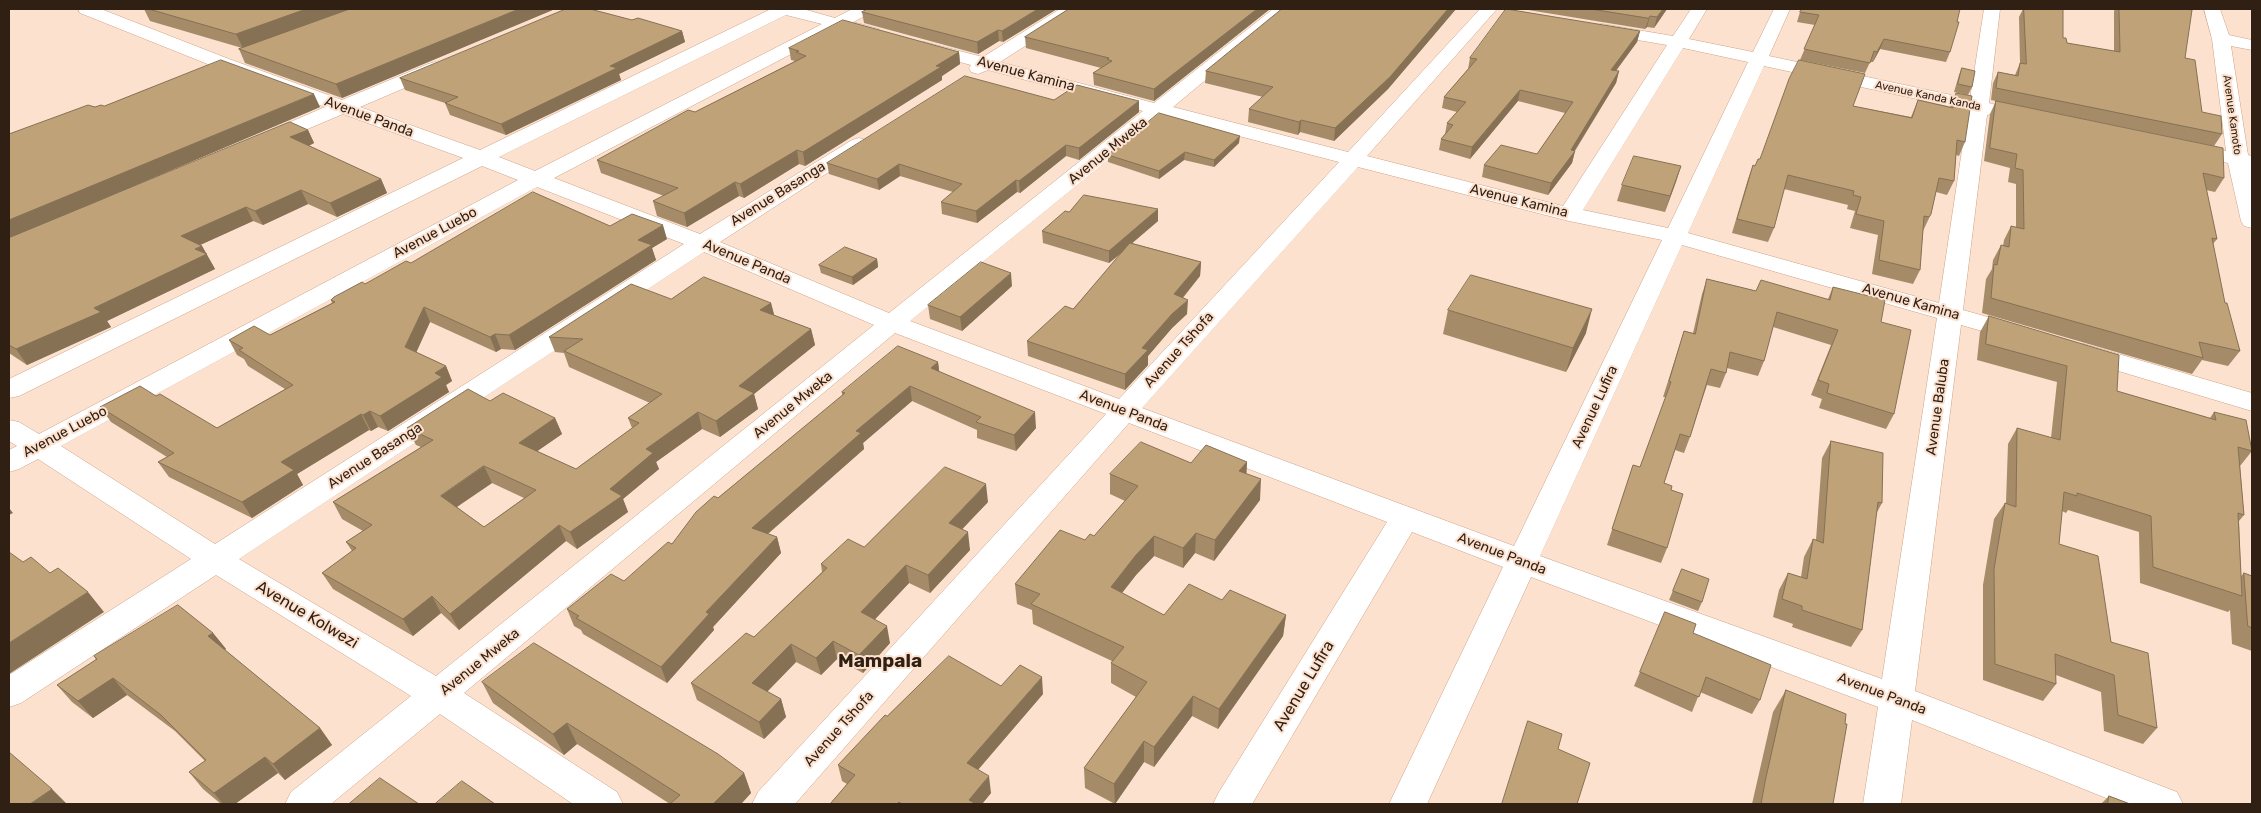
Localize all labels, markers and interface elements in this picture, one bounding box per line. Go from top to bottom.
street label: Avenue Kamina [975,53,1077,95]
street label: Avenue Kamoto [2220,74,2244,156]
street label: Avenue Kanda Kanda [1874,78,1982,114]
street label: Avenue Panda [322,93,416,141]
street label: Avenue Mweka [1065,114,1151,188]
street label: Avenue Basanga [727,158,829,230]
street label: Avenue Kamina [1468,181,1570,221]
street label: Avenue Luebo [390,204,480,262]
street label: Avenue Panda [701,236,793,288]
street label: Avenue Kamina [1860,280,1962,324]
street label: Avenue Tshofa [1141,309,1217,391]
street label: Avenue Baluba [1923,358,1953,456]
street label: Avenue Lufira [1569,363,1621,451]
street label: Avenue Mweka [750,368,836,442]
street label: Avenue Panda [1077,386,1171,436]
street label: Avenue Luebo [20,403,110,461]
street label: Avenue Basanga [325,419,425,493]
street label: Avenue Panda [1455,529,1549,579]
street label: Avenue Kolwezi [252,577,362,653]
street label: Avenue Mweka [437,625,523,699]
street label: Avenue Lufira [1270,637,1338,735]
district label: Mampala [838,651,922,673]
street label: Avenue Panda [1835,669,1929,719]
street label: Avenue Tshofa [801,688,877,770]

